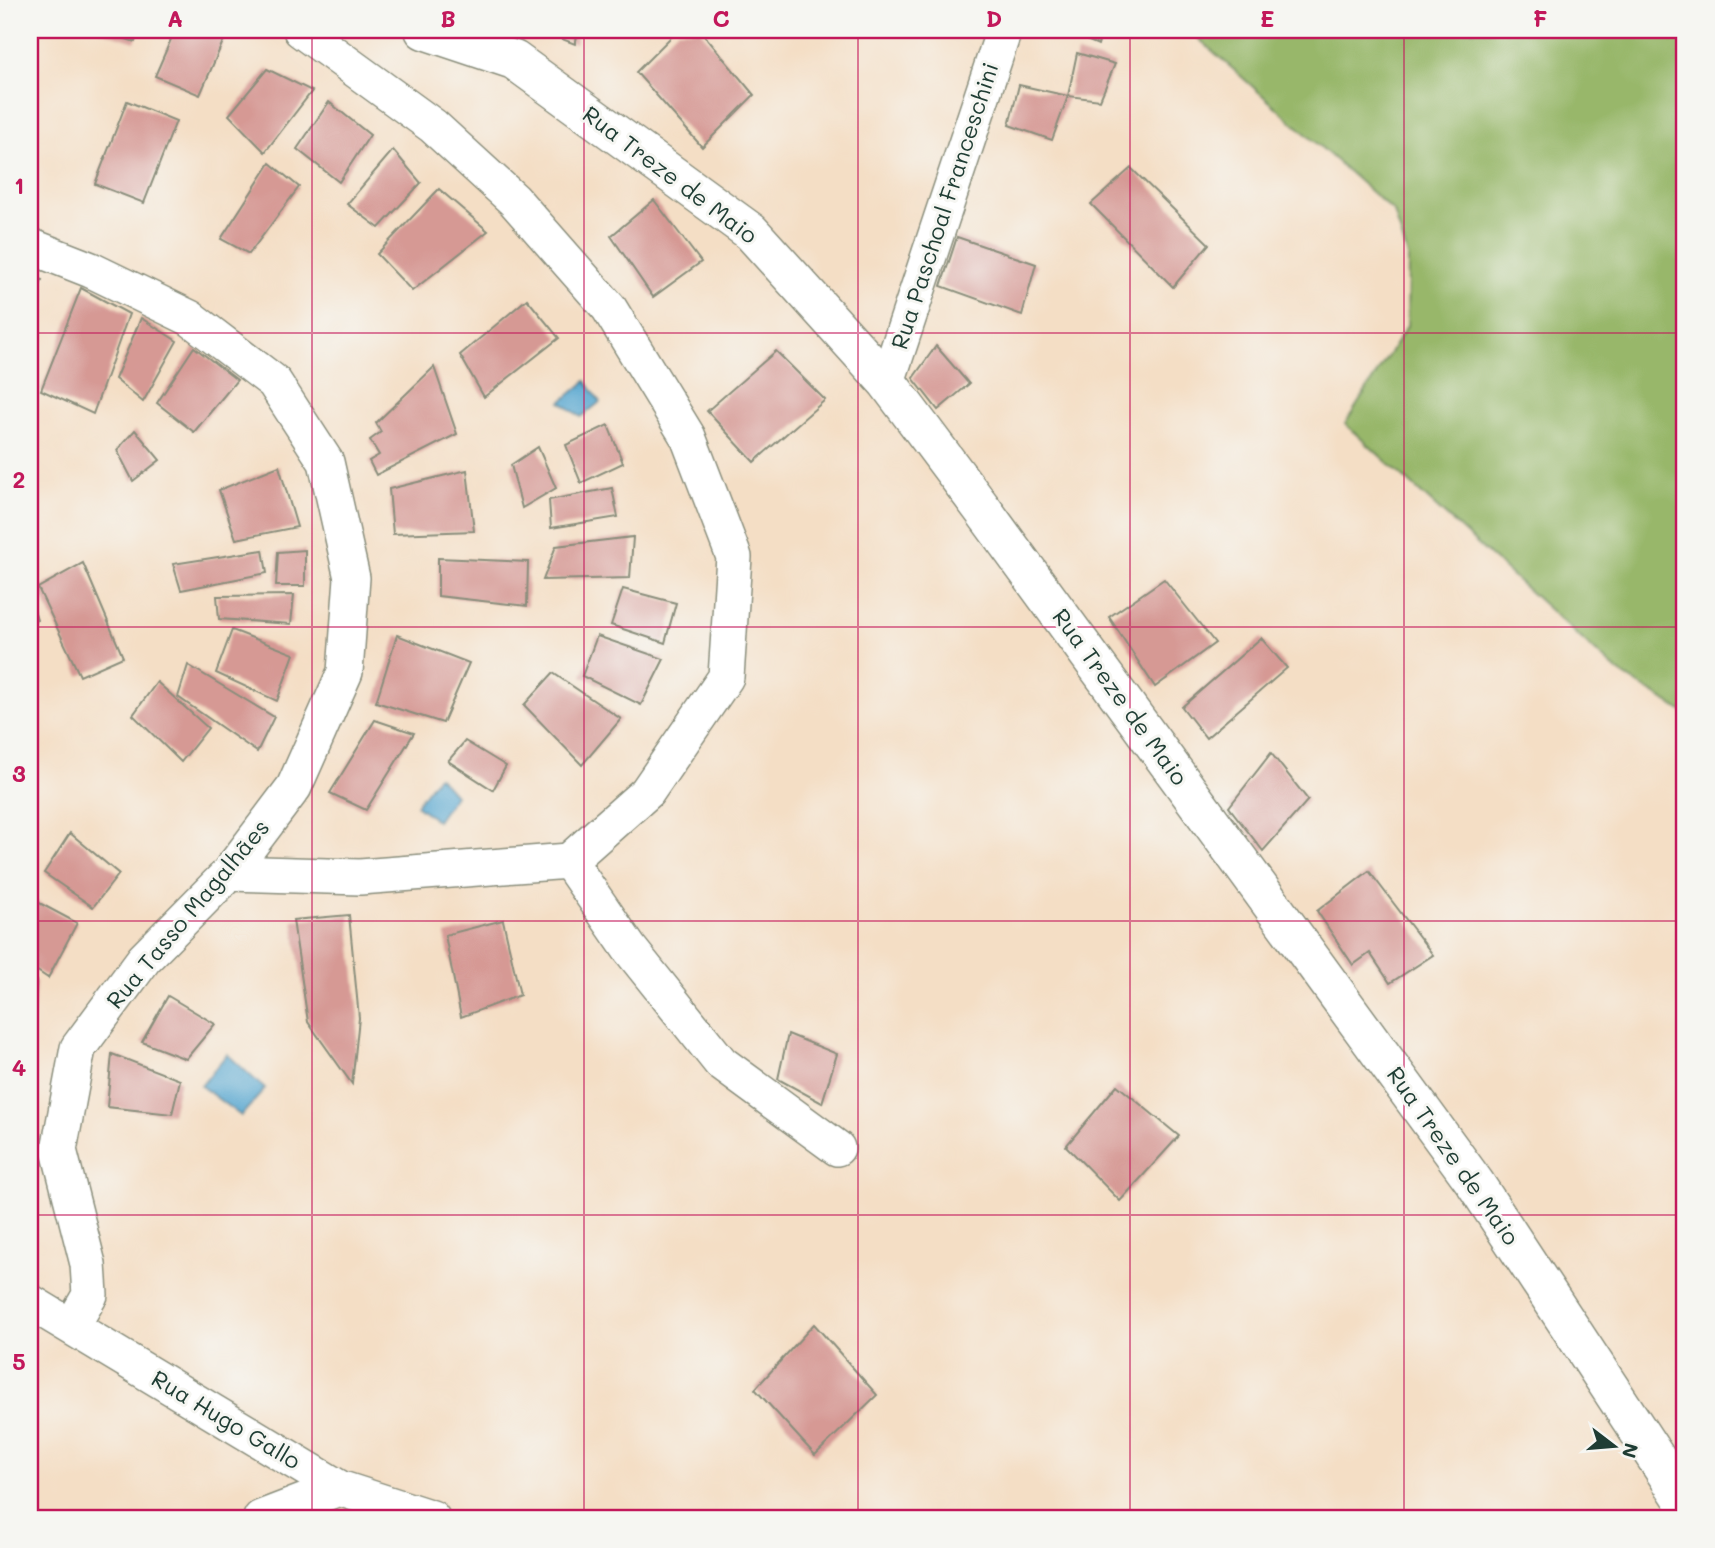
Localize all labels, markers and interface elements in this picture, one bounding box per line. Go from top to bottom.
text: A [167,3,183,33]
text: B [440,3,456,33]
text: C [712,3,730,33]
text: D [986,3,1002,33]
text: E [1260,3,1274,33]
text: F [1533,3,1547,33]
street label: Rua Paschoal Franceschini [883,58,1005,353]
street label: Rua Treze de Maio [577,99,764,250]
text: 1 [14,170,24,200]
text: 2 [13,464,25,494]
street label: Rua Treze de Maio [1047,602,1195,791]
text: 3 [12,758,26,788]
street label: Rua Tasso Magalhães [99,812,275,1014]
text: 4 [12,1052,26,1082]
street label: Rua Treze de Maio [1381,1060,1527,1251]
text: 5 [12,1346,26,1376]
street label: Rua Hugo Gallo [146,1363,307,1475]
north arrow [1578,1412,1648,1482]
text: N [1617,1440,1645,1461]

